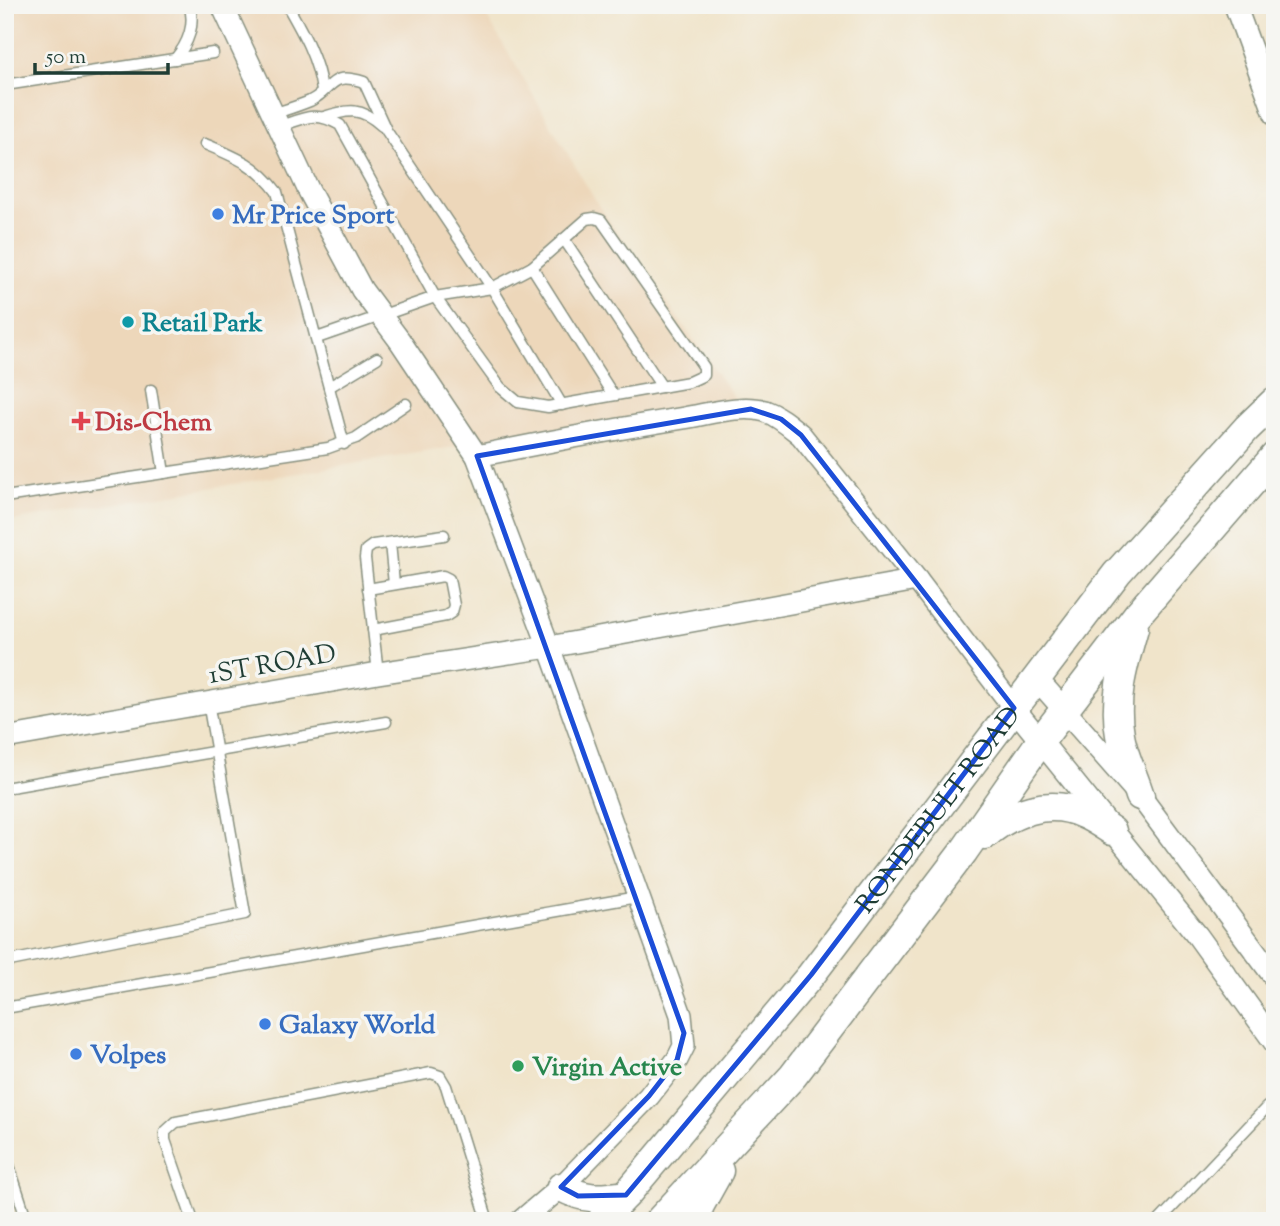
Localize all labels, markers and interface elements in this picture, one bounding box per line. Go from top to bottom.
scale bar [35,32,168,76]
text: 50 m [45,43,86,73]
place label: Mr Price Sport [232,198,394,235]
marker: Mr Price Sport [210,206,226,222]
place label: Retail Park [142,306,263,343]
marker: Retail Park [120,314,136,330]
place label: Dis-Chem [95,405,212,442]
marker: Dis-Chem [73,413,89,429]
street label: 1ST ROAD [206,636,339,695]
street label: RONDEBULT ROAD [848,699,1030,922]
place label: Galaxy World [279,1008,436,1045]
marker: Galaxy World [257,1016,273,1032]
place label: Volpes [90,1038,166,1075]
marker: Volpes [68,1046,84,1062]
place label: Virgin Active [532,1050,682,1087]
marker: Virgin Active [510,1058,526,1074]

